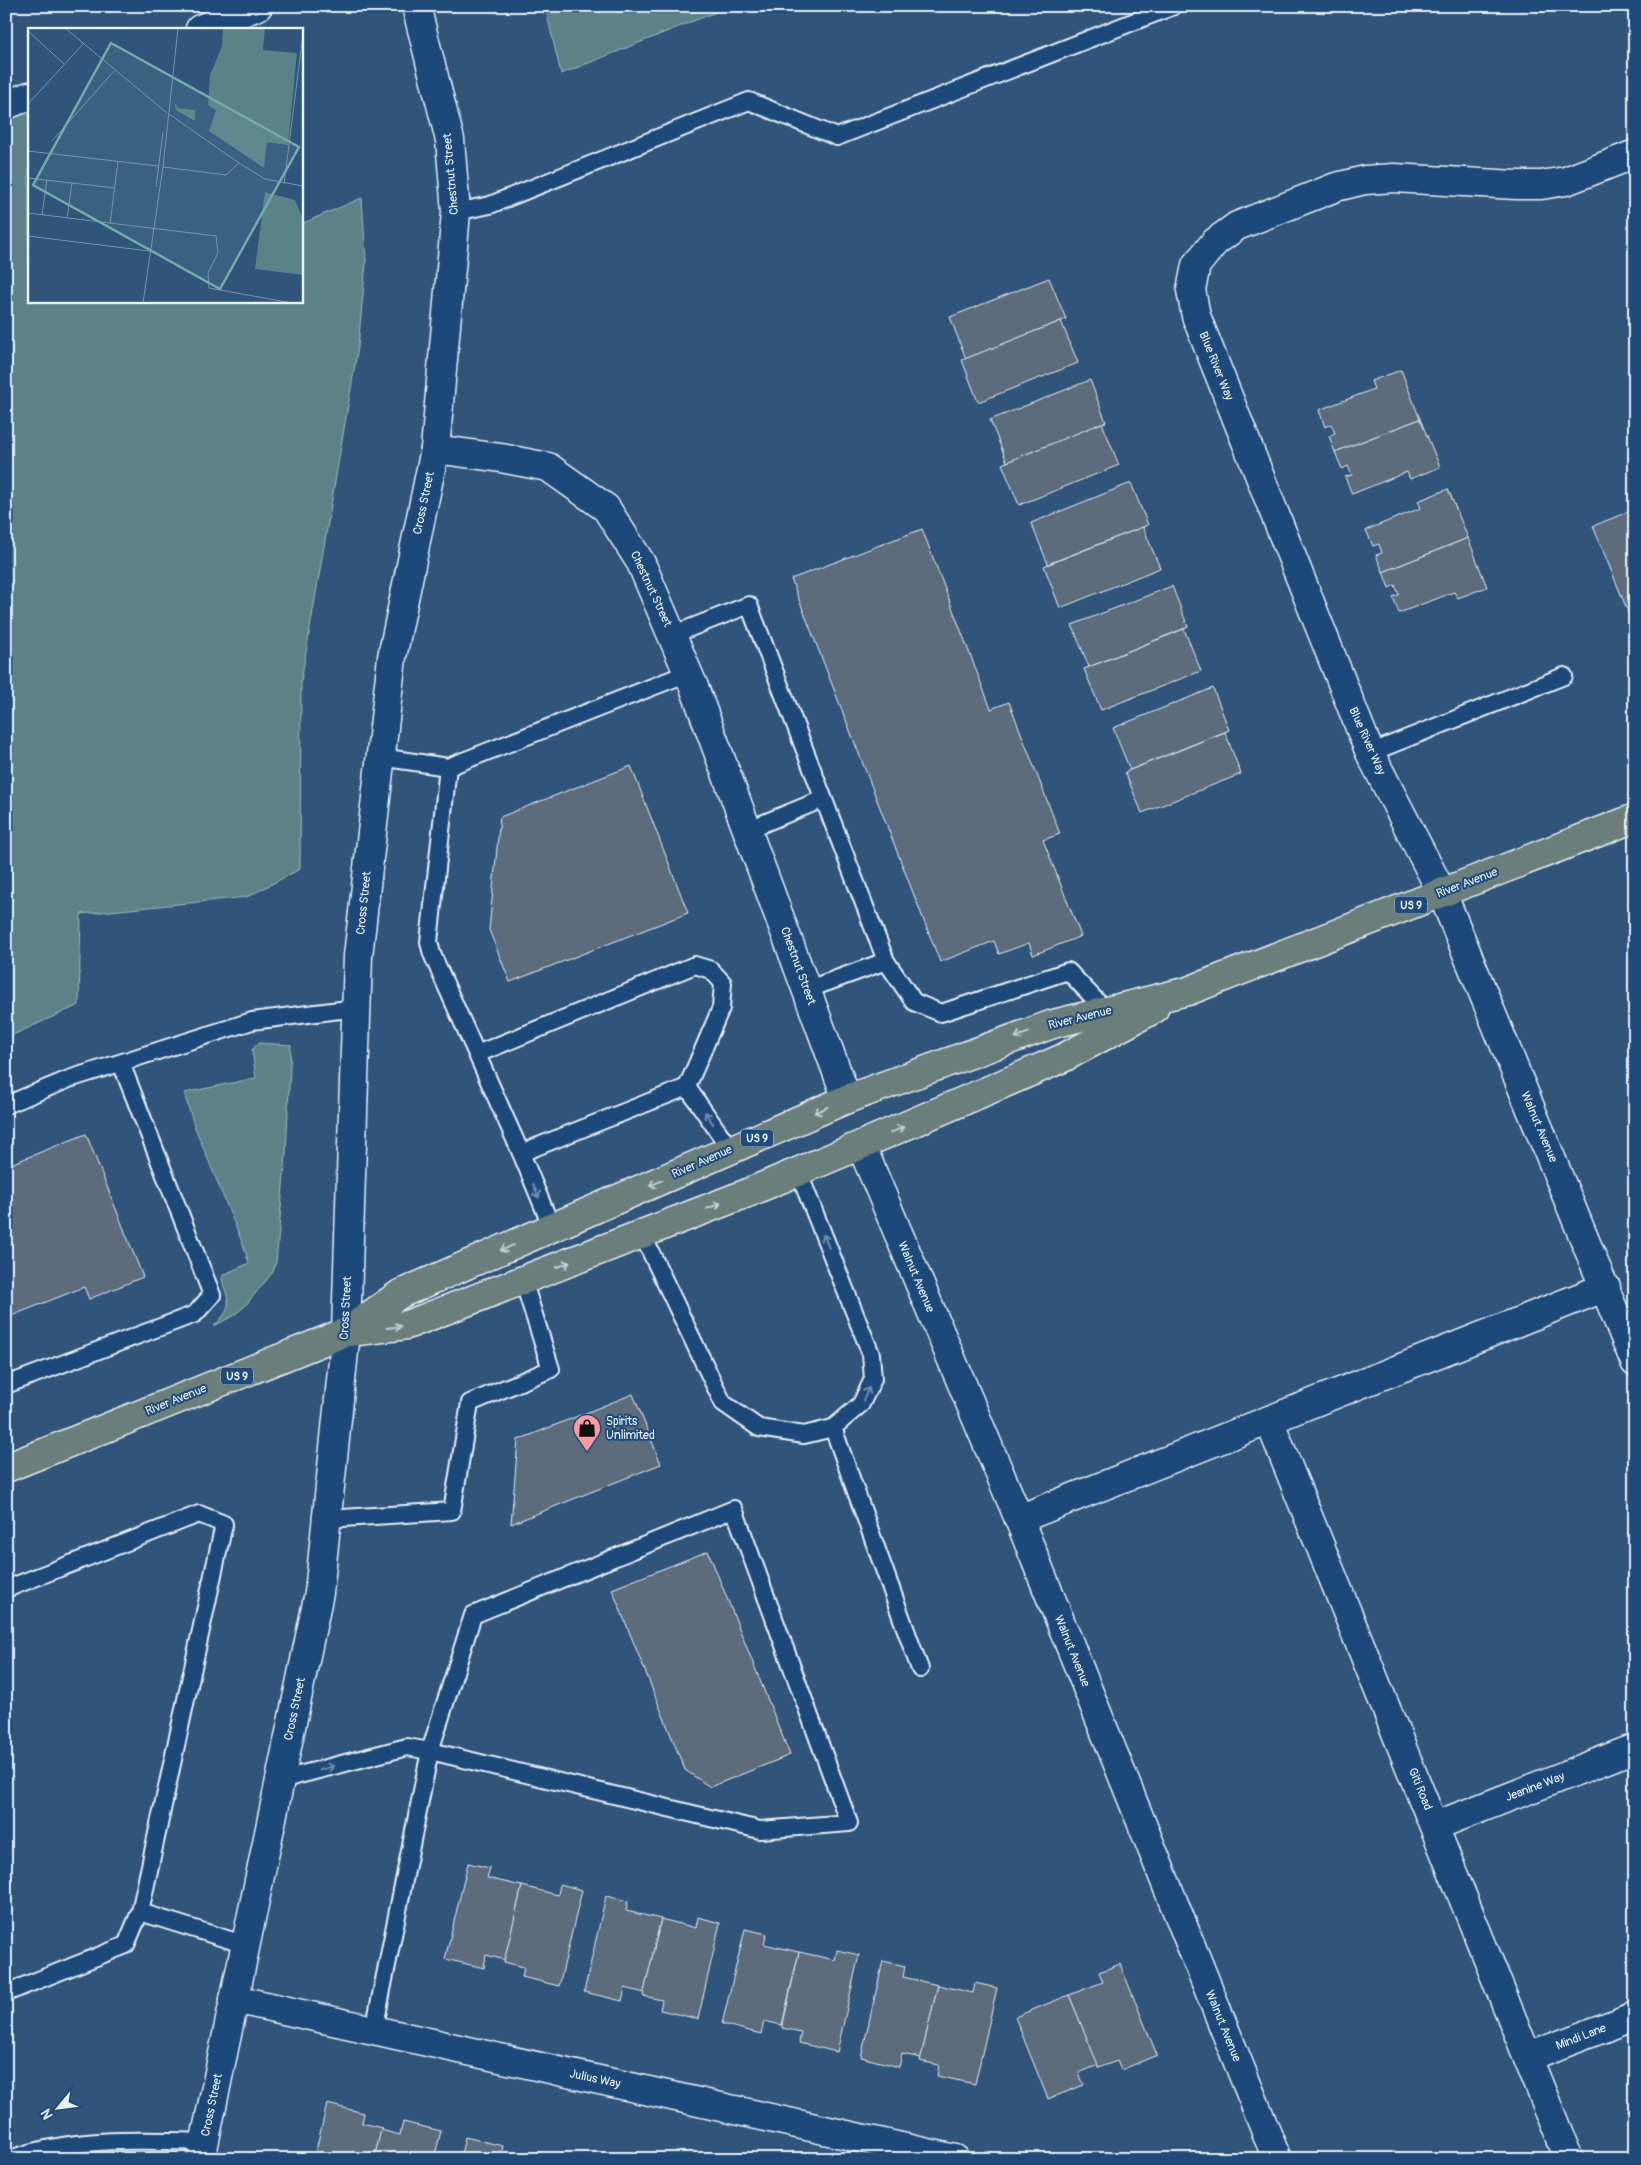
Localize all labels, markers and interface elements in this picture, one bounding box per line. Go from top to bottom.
inset map [28,28,302,302]
street label: Chestnut Street [440,132,462,215]
street label: Blue River Way [1195,329,1237,403]
street label: Cross Street [410,470,438,536]
street label: Chestnut Street [627,549,675,629]
street label: Blue River Way [1345,705,1389,777]
street label: River Avenue [1434,864,1500,902]
street label: Cross Street [353,870,375,935]
road number: US 9 [1395,896,1427,914]
street label: Chestnut Street [777,925,819,1007]
street label: River Avenue [1047,1003,1113,1033]
one-way arrow [1015,1031,1030,1040]
street label: Walnut Avenue [1517,1089,1561,1165]
one-way arrow [814,1106,829,1116]
one-way arrow [704,1111,714,1125]
one-way arrow [889,1124,904,1133]
road number: US 9 [741,1130,773,1146]
street label: River Avenue [669,1142,735,1182]
one-way arrow [649,1178,664,1188]
one-way arrow [532,1183,542,1198]
one-way arrow [706,1201,721,1210]
one-way arrow [820,1234,830,1249]
street label: Walnut Avenue [894,1239,938,1315]
one-way arrow [500,1243,515,1253]
one-way arrow [555,1260,570,1269]
street label: Cross Street [337,1276,355,1340]
one-way arrow [386,1322,402,1332]
road number: US 9 [221,1368,253,1384]
street label: River Avenue [143,1381,209,1419]
one-way arrow [861,1386,871,1401]
shop icon: Spirits Unlimited [572,1413,602,1452]
place label: Spirits Unlimited [606,1414,655,1443]
street label: Walnut Avenue [1051,1613,1093,1689]
street label: Cross Street [281,1676,309,1742]
one-way arrow [319,1762,335,1772]
street label: Giti Road [1405,1766,1435,1813]
street label: Jeanine Way [1503,1769,1567,1805]
street label: Walnut Avenue [1202,1988,1244,2064]
street label: Mindi Lane [1554,2021,1608,2053]
street label: Julius Way [568,2066,622,2092]
street label: Cross Street [198,2072,226,2138]
north arrow [32,2082,82,2132]
text: N [37,2106,57,2122]

